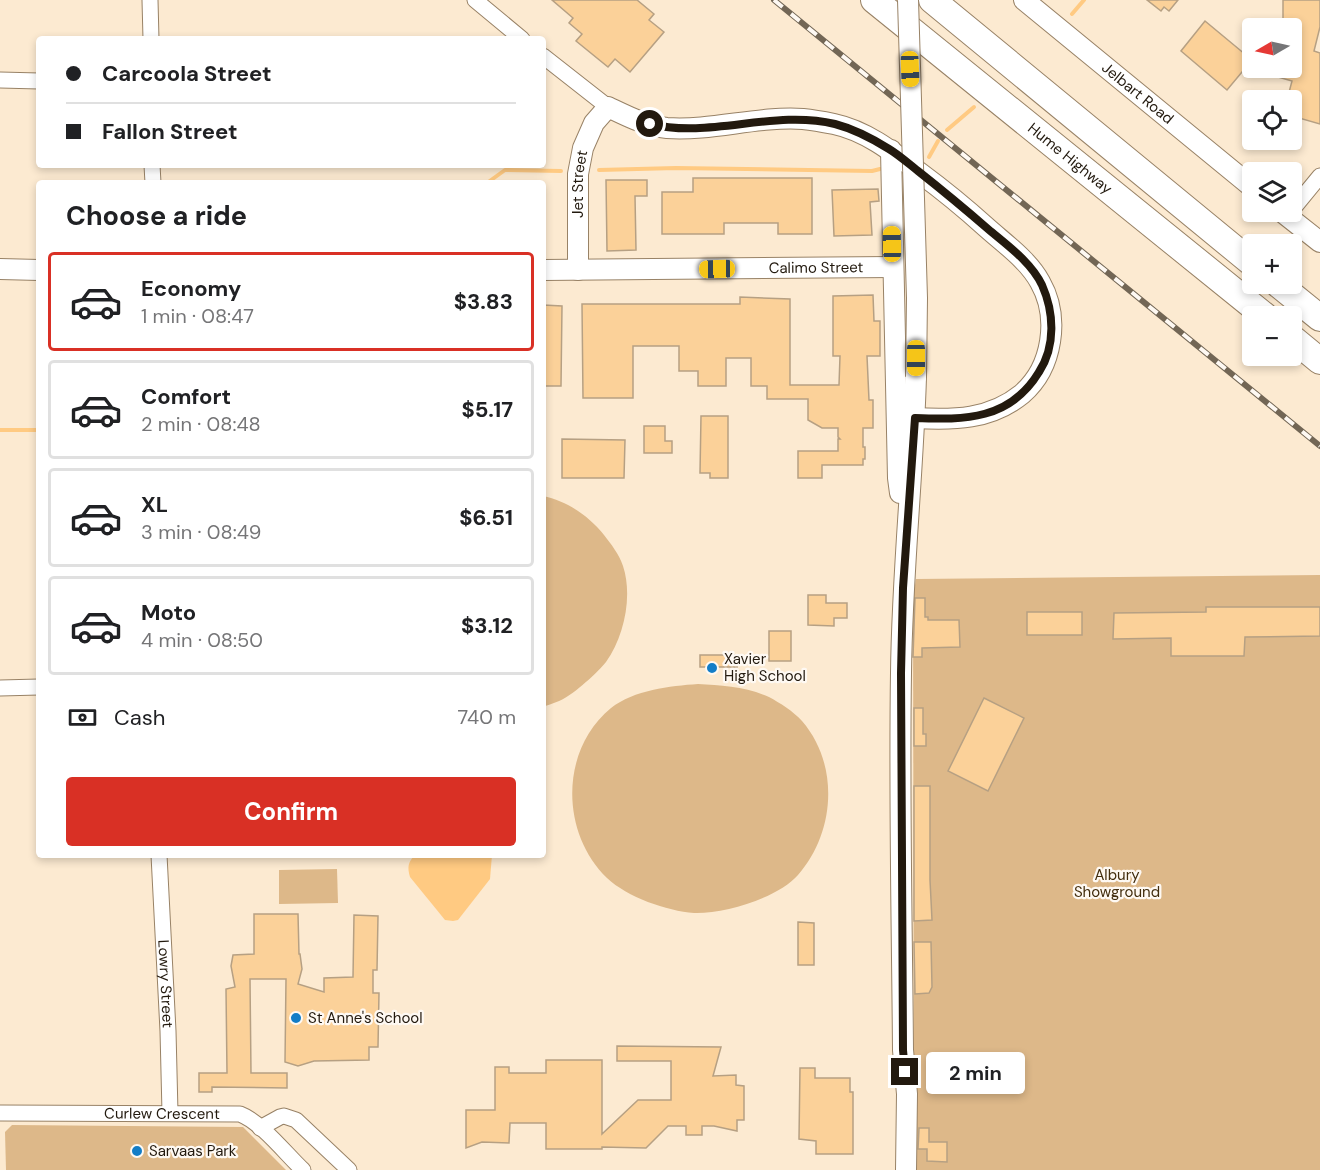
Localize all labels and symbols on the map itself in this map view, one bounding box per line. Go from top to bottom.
north arrow [1242,18,1302,78]
car [900,51,920,87]
street label: Jelbart Road [1098,58,1178,129]
route start [636,110,663,137]
street label: Hume Highway [1024,118,1117,199]
street label: Jet Street [568,148,592,218]
car [883,226,901,262]
street label: Calimo Street [769,257,864,278]
car [699,260,735,278]
car [907,340,925,376]
place label: Xavier High School [724,649,806,686]
marker: Xavier High School [705,661,719,675]
park label: Albury Showground [1074,865,1160,902]
street label: Lowry Street [153,939,178,1028]
place label: St Anne's School [308,1008,423,1028]
marker: St Anne's School [289,1011,303,1025]
callout: 2 min [926,1051,1025,1093]
route end [891,1058,918,1085]
street label: Curlew Crescent [104,1103,220,1124]
place label: Sarvaas Park [149,1141,237,1161]
marker: Sarvaas Park [130,1144,144,1158]

